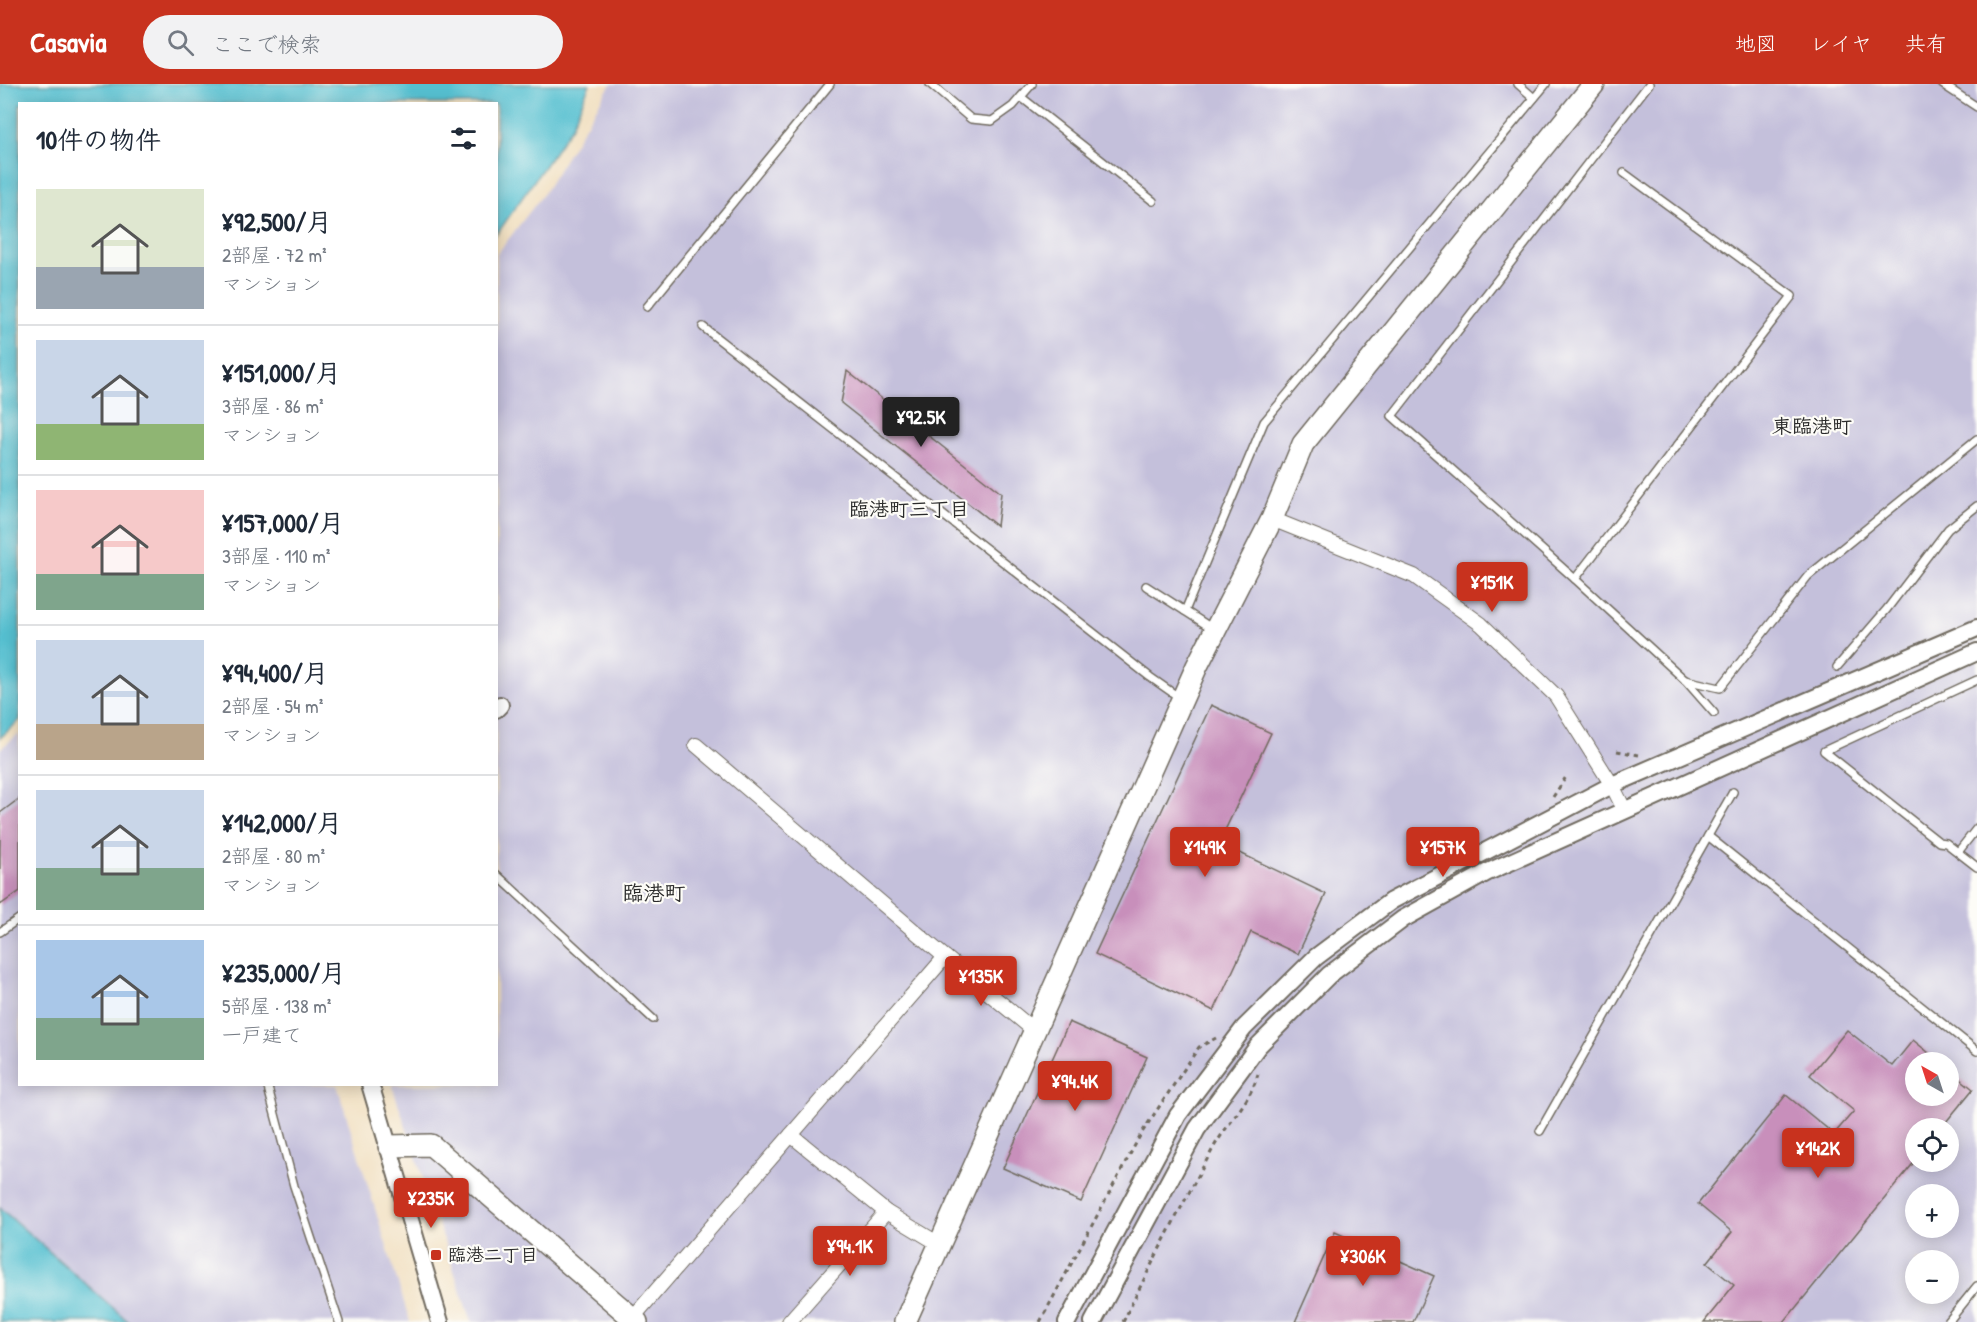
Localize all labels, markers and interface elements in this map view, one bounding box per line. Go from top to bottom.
search box [143,15,563,69]
text: Casavia [30,23,107,61]
icon: search [164,26,197,59]
text: ここで検索 [212,29,322,59]
text: 地図 [1735,29,1777,58]
text: レイヤ [1810,29,1872,58]
text: 共有 [1905,29,1947,58]
text: 10件の物件 [36,122,161,157]
icon: filters [447,122,480,155]
text: ¥92,500/月 [222,204,332,239]
icon: home [84,213,156,285]
text: 2部屋 · 72 m² [222,241,327,268]
text: マンション [222,270,321,297]
text: ¥151,000/月 [222,355,341,390]
icon: home [84,364,156,436]
text: 3部屋 · 86 m² [222,392,324,419]
pin: ¥92.5K [872,397,970,448]
text: ¥92.5K [896,403,946,430]
district label: 東臨港町 [1772,412,1852,439]
text: マンション [222,421,321,448]
district label: 臨港町三丁目 [849,495,969,522]
text: ¥157,000/月 [222,505,345,540]
icon: home [84,514,156,586]
text: 3部屋 · 110 m² [222,542,330,569]
pin: ¥151K [1450,562,1534,613]
text: ¥151K [1471,568,1513,595]
text: マンション [222,571,321,598]
text: ¥94,400/月 [222,655,329,690]
icon: home [84,664,156,736]
text: 2部屋 · 54 m² [222,692,323,719]
text: マンション [222,721,321,748]
text: ¥142,000/月 [222,805,343,840]
icon: home [84,814,156,886]
pin: ¥149K [1163,827,1247,878]
pin: ¥157K [1401,827,1485,878]
text: ¥149K [1184,833,1226,860]
text: ¥157K [1420,833,1466,860]
text: 2部屋 · 80 m² [222,842,325,869]
text: マンション [222,871,321,898]
district label: 臨港町 [623,878,686,907]
text: ¥235,000/月 [222,955,346,990]
pin: ¥135K [939,956,1023,1007]
text: ¥135K [959,962,1003,989]
icon: home [84,964,156,1036]
text: 5部屋 · 138 m² [222,992,331,1019]
text: 一戸建て [222,1021,302,1048]
north arrow [1905,1052,1959,1106]
map controls [1905,1052,1959,1304]
pin: ¥94.4K [1026,1061,1124,1112]
text: ¥94.4K [1052,1067,1098,1094]
button: locate [1905,1118,1959,1172]
pin: ¥142K [1776,1128,1860,1179]
text: ¥142K [1796,1134,1840,1161]
pin: ¥235K [389,1178,473,1229]
text: ¥235K [408,1184,454,1211]
button: + [1905,1184,1959,1238]
pin: ¥94.1K [801,1226,899,1277]
text: ¥94.1K [827,1232,873,1259]
pin: ¥306K [1321,1236,1405,1287]
place label: 臨港二丁目 [448,1242,538,1267]
text: ¥306K [1340,1242,1386,1269]
marker: 臨港二丁目 [429,1248,443,1262]
button: − [1905,1250,1959,1304]

